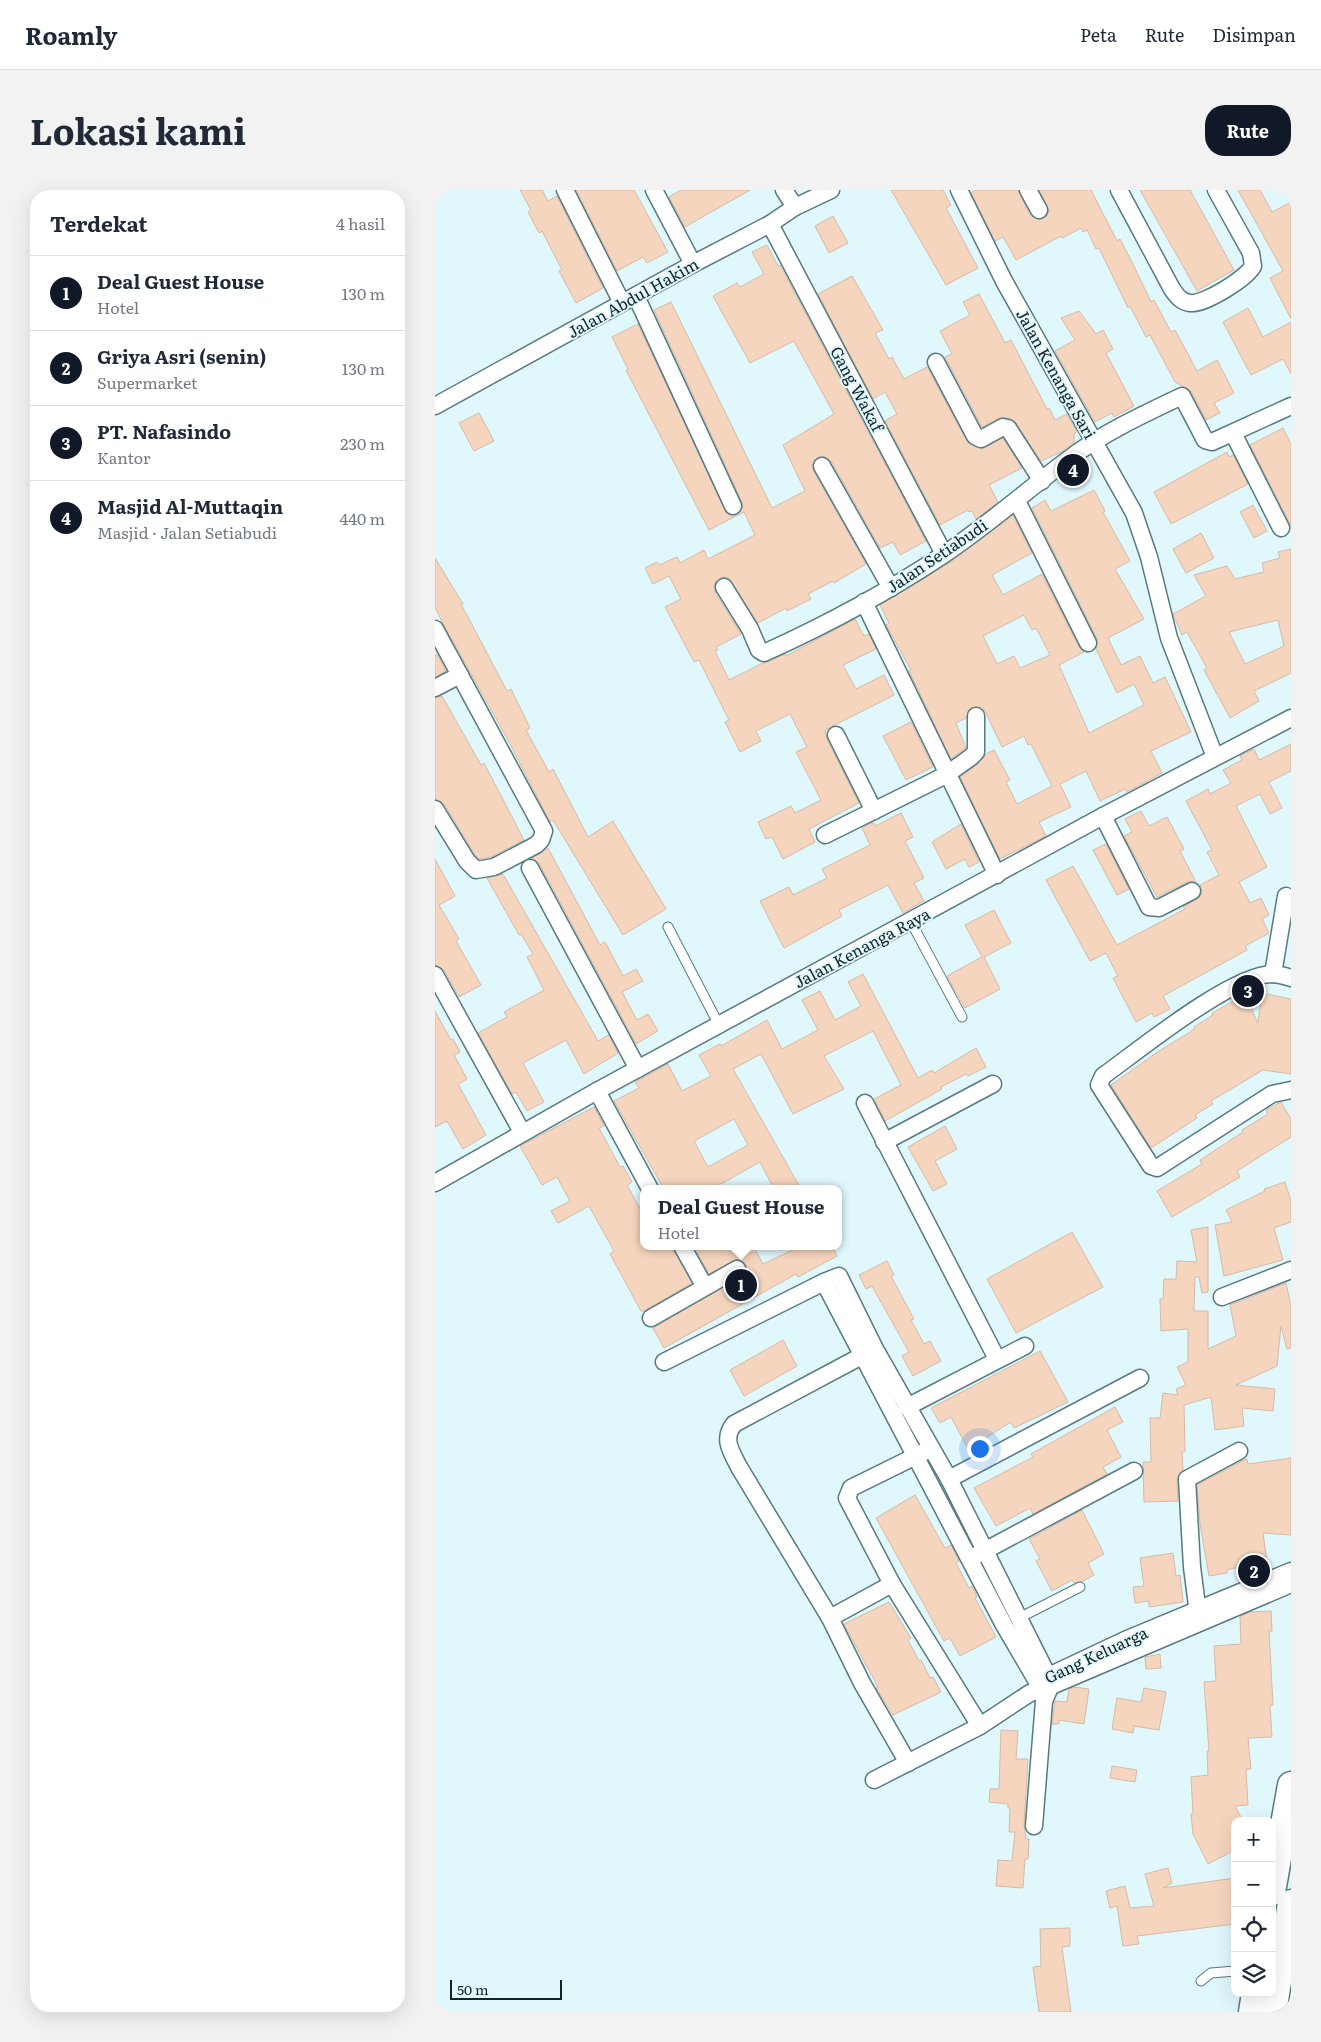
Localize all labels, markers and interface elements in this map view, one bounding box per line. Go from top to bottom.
text: Roamly [25,17,118,52]
text: Peta [1080,21,1117,48]
text: Rute [1145,21,1184,48]
text: Disimpan [1212,21,1296,48]
text: Lokasi kami [30,104,246,156]
button: Rute [1205,105,1291,156]
text: Terdekat [50,207,148,238]
text: 4 hasil [336,211,385,235]
street label: Jalan Abdul Hakim [563,251,703,343]
text: Deal Guest House [97,267,264,295]
text: 1 [63,281,69,305]
text: 130 m [342,281,385,305]
text: Hotel [97,295,139,319]
street label: Jalan Kenanga Sari [1011,304,1103,443]
text: Griya Asri (senin) [97,342,266,370]
street label: Gang Wakaf [825,342,891,437]
text: 2 [62,356,70,380]
text: 130 m [342,356,385,380]
text: Supermarket [97,370,197,394]
text: PT. Nafasindo [97,417,231,445]
text: 3 [62,431,70,455]
text: 230 m [340,431,385,455]
text: Kantor [97,445,151,469]
pin: 4 [1057,451,1089,489]
text: Masjid Al-Muttaqin [97,492,283,520]
text: 4 [61,506,71,530]
text: 440 m [339,506,385,530]
street label: Jalan Setiabudi [881,513,992,598]
text: Masjid · Jalan Setiabudi [97,520,277,544]
street label: Jalan Kenanga Raya [789,901,934,993]
pin: 3 [1232,972,1264,1010]
popup [640,1185,842,1250]
text: Deal Guest House [657,1192,825,1220]
text: Hotel [657,1220,700,1244]
pin: 1 [725,1266,757,1304]
your location [967,1436,993,1462]
pin: 2 [1238,1552,1270,1590]
street label: Gang Keluarga [1040,1619,1152,1689]
map controls [1231,1817,1276,1997]
button: + [1231,1817,1276,1862]
button: − [1231,1862,1276,1907]
button: locate [1231,1907,1276,1952]
button: layers [1231,1952,1276,1997]
scale bar [450,1977,563,2000]
text: 50 m [457,1979,489,1999]

